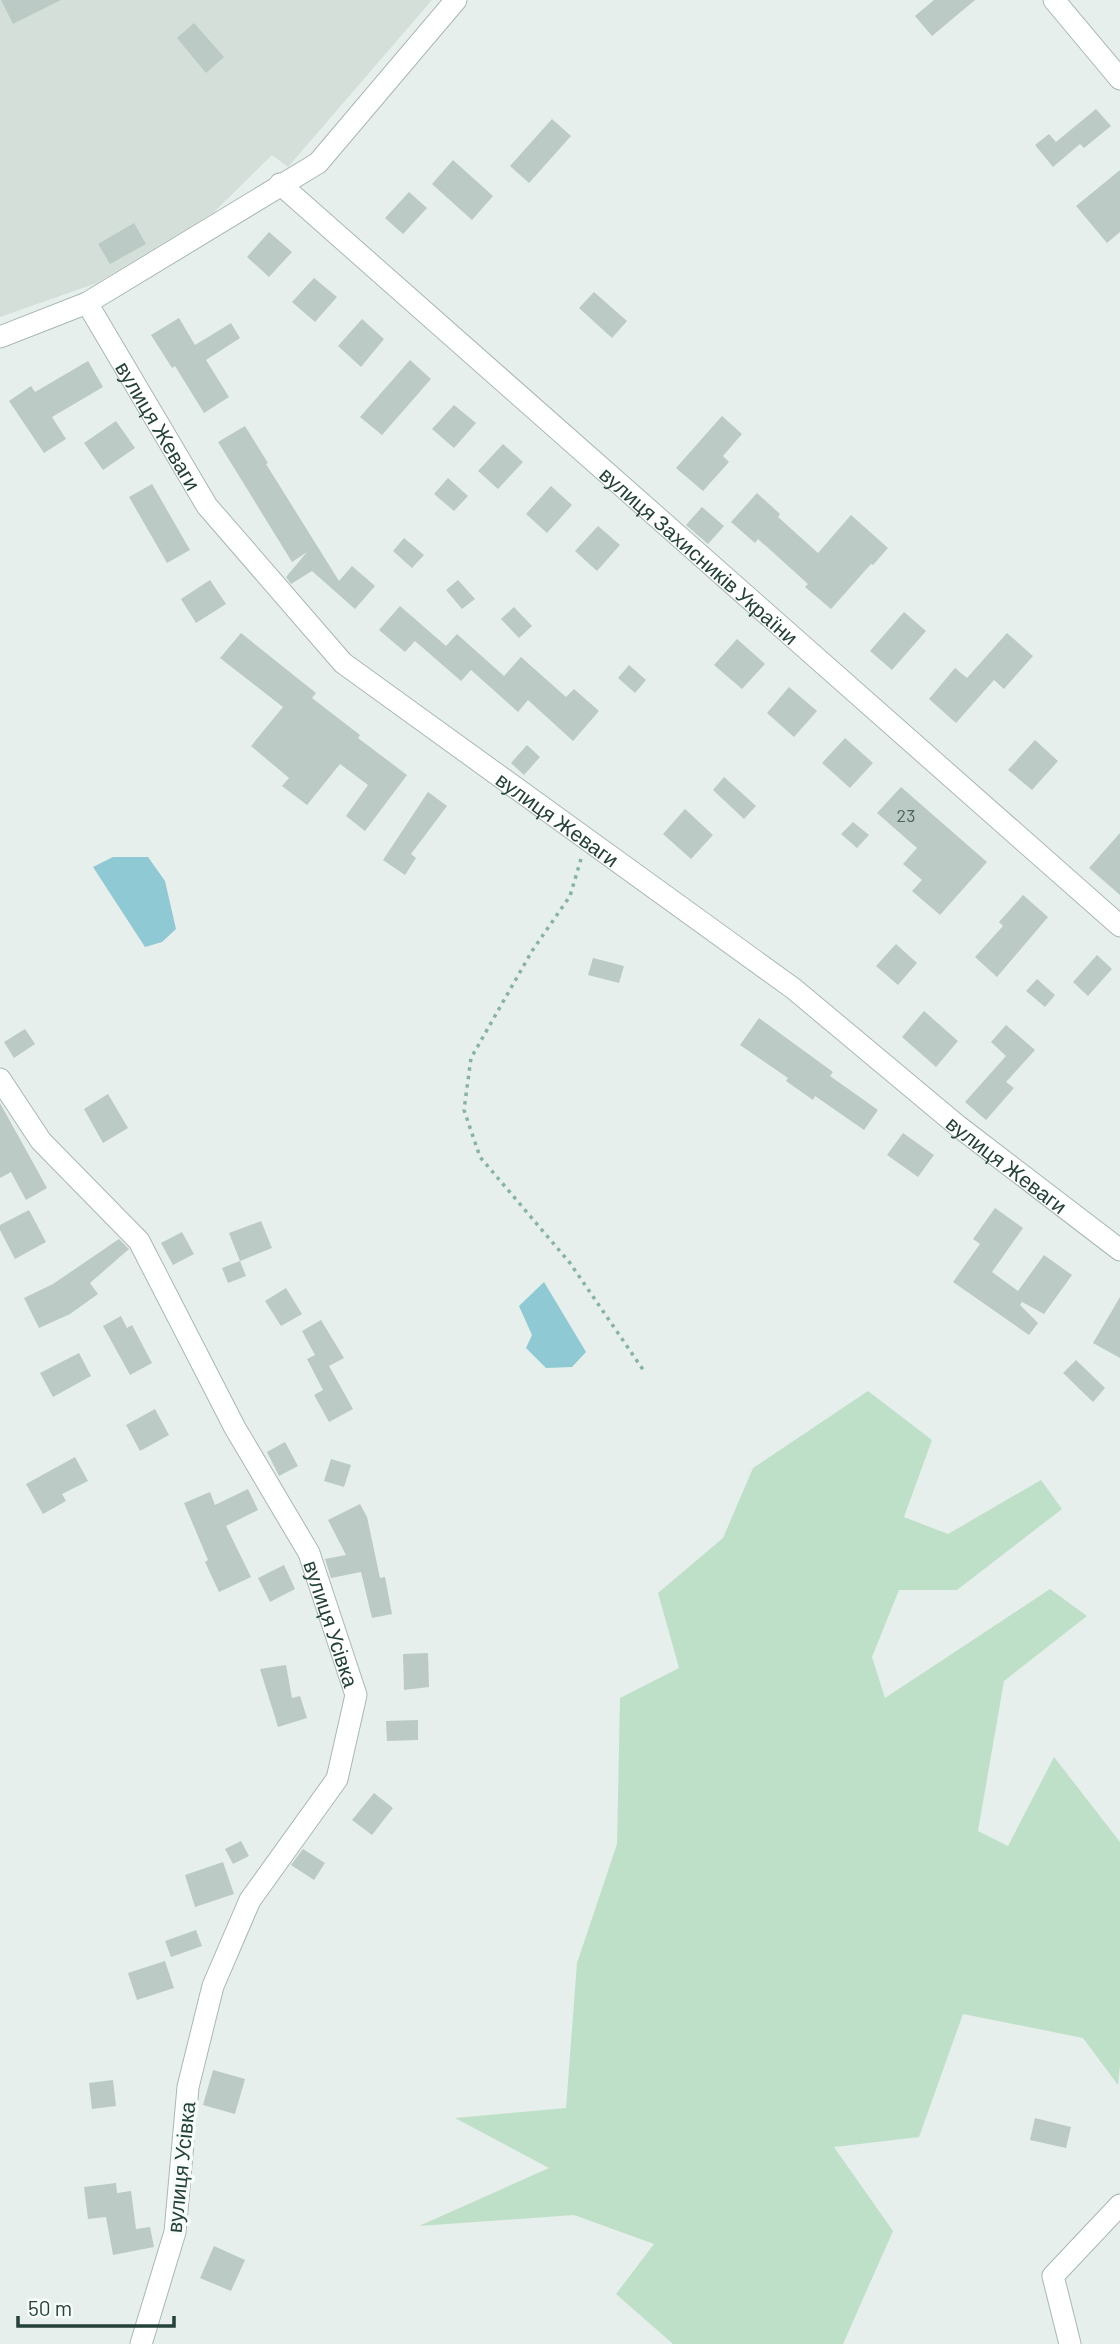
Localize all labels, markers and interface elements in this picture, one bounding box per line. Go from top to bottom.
street label: вулиця Жеваги [112,356,207,494]
street label: вулиця Захисників України [595,461,804,649]
street label: вулиця Жеваги [492,766,624,871]
house number: 23 [897,804,915,826]
street label: вулиця Жеваги [942,1110,1073,1218]
street label: вулиця Усівка [300,1557,365,1690]
street label: вулиця Усівка [161,2100,199,2234]
scale bar [18,2284,173,2328]
text: 50 m [28,2295,72,2320]

